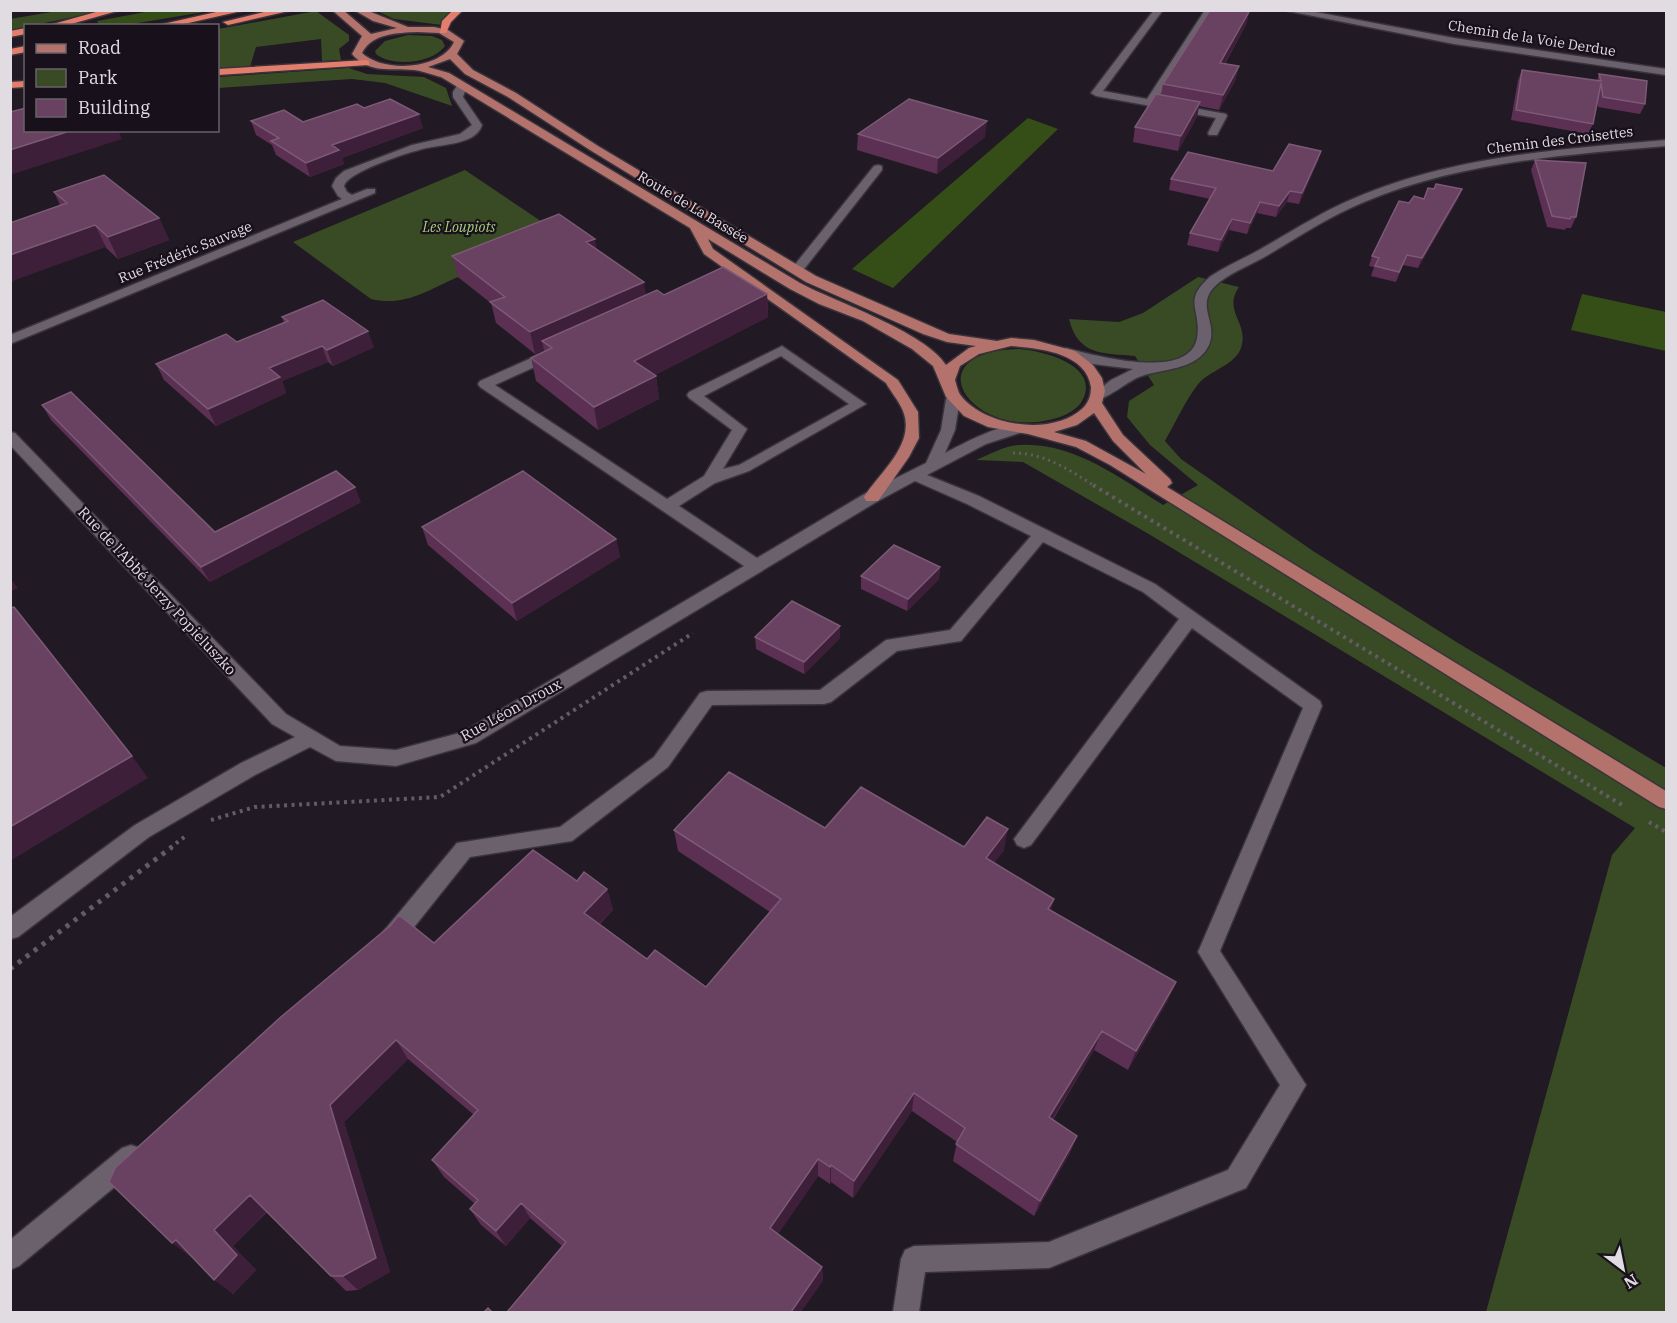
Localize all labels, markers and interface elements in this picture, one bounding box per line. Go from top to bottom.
street label: Chemin de la Voie Derdue [1447,16,1617,60]
legend [24,24,219,132]
text: Road [78,36,121,59]
text: Park [78,66,118,89]
text: Building [78,96,150,119]
street label: Chemin des Croisettes [1486,122,1634,158]
street label: Route de La Bassée [635,167,751,247]
street label: Rue Frédéric Sauvage [116,217,254,287]
park label: Les Loupiots [422,218,496,236]
street label: Rue de l'Abbé Jerzy Popieluszko [74,502,241,679]
street label: Rue Léon Droux [457,674,565,745]
north arrow [1593,1239,1653,1299]
text: N [1620,1270,1642,1294]

